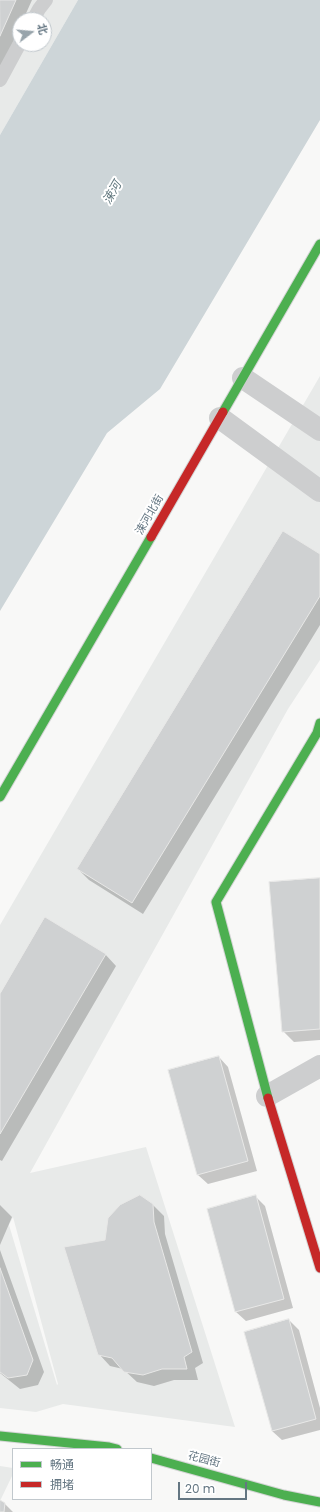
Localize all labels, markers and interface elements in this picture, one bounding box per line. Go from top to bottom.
north arrow [12,12,52,52]
text: 北 [33,21,52,36]
water label: 涑河 [101,179,125,207]
street label: 涑河北街 [133,493,167,537]
legend [12,1448,152,1500]
street label: 花园街 [186,1449,222,1471]
text: 畅通 [50,1456,74,1473]
scale bar [180,1474,249,1500]
text: 拥堵 [50,1476,74,1493]
text: 20 m [185,1480,215,1497]

